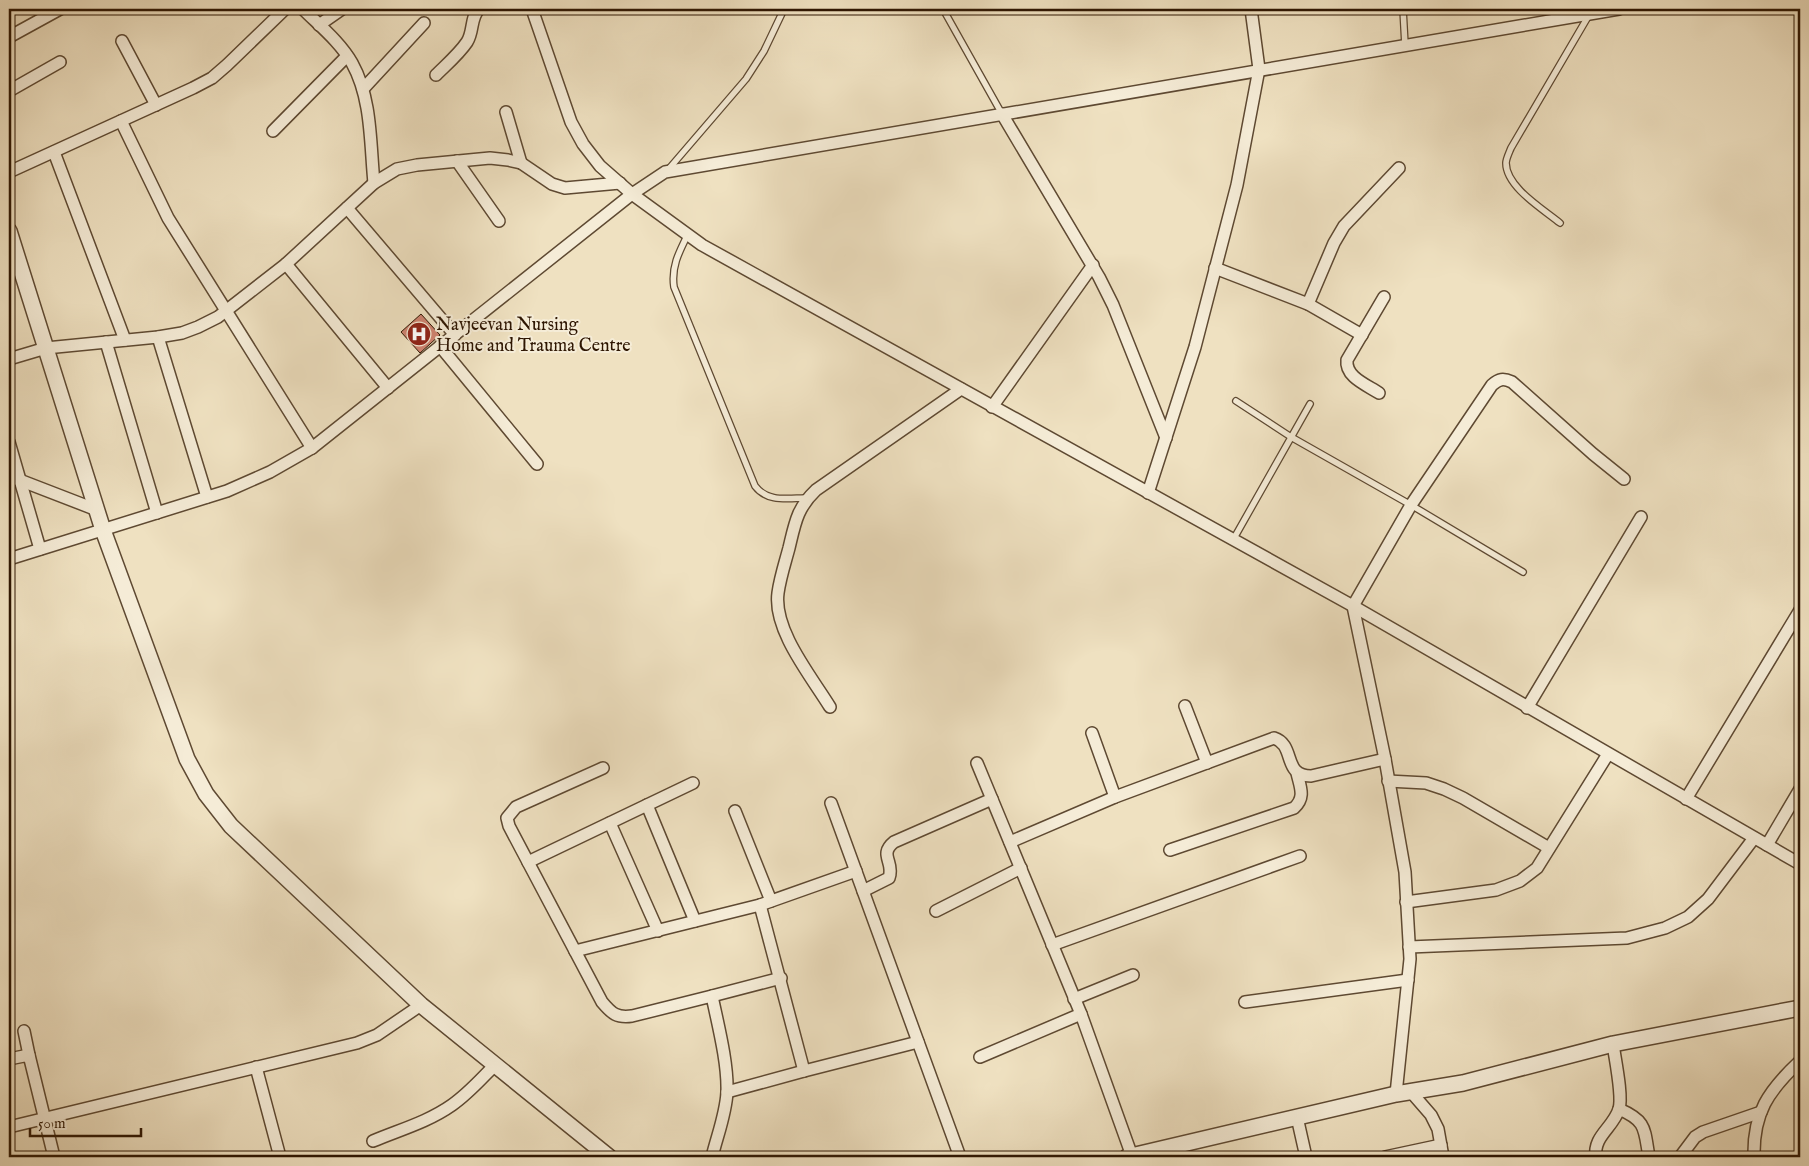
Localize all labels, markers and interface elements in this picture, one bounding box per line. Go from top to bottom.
place label: Navjeevan Nursing Home and Trauma Centre [436,314,631,358]
hospital icon: Navjeevan Nursing Home and Trauma Centre [406,321,432,347]
scale bar [30,1106,141,1138]
text: 50 m [38,1114,66,1133]

